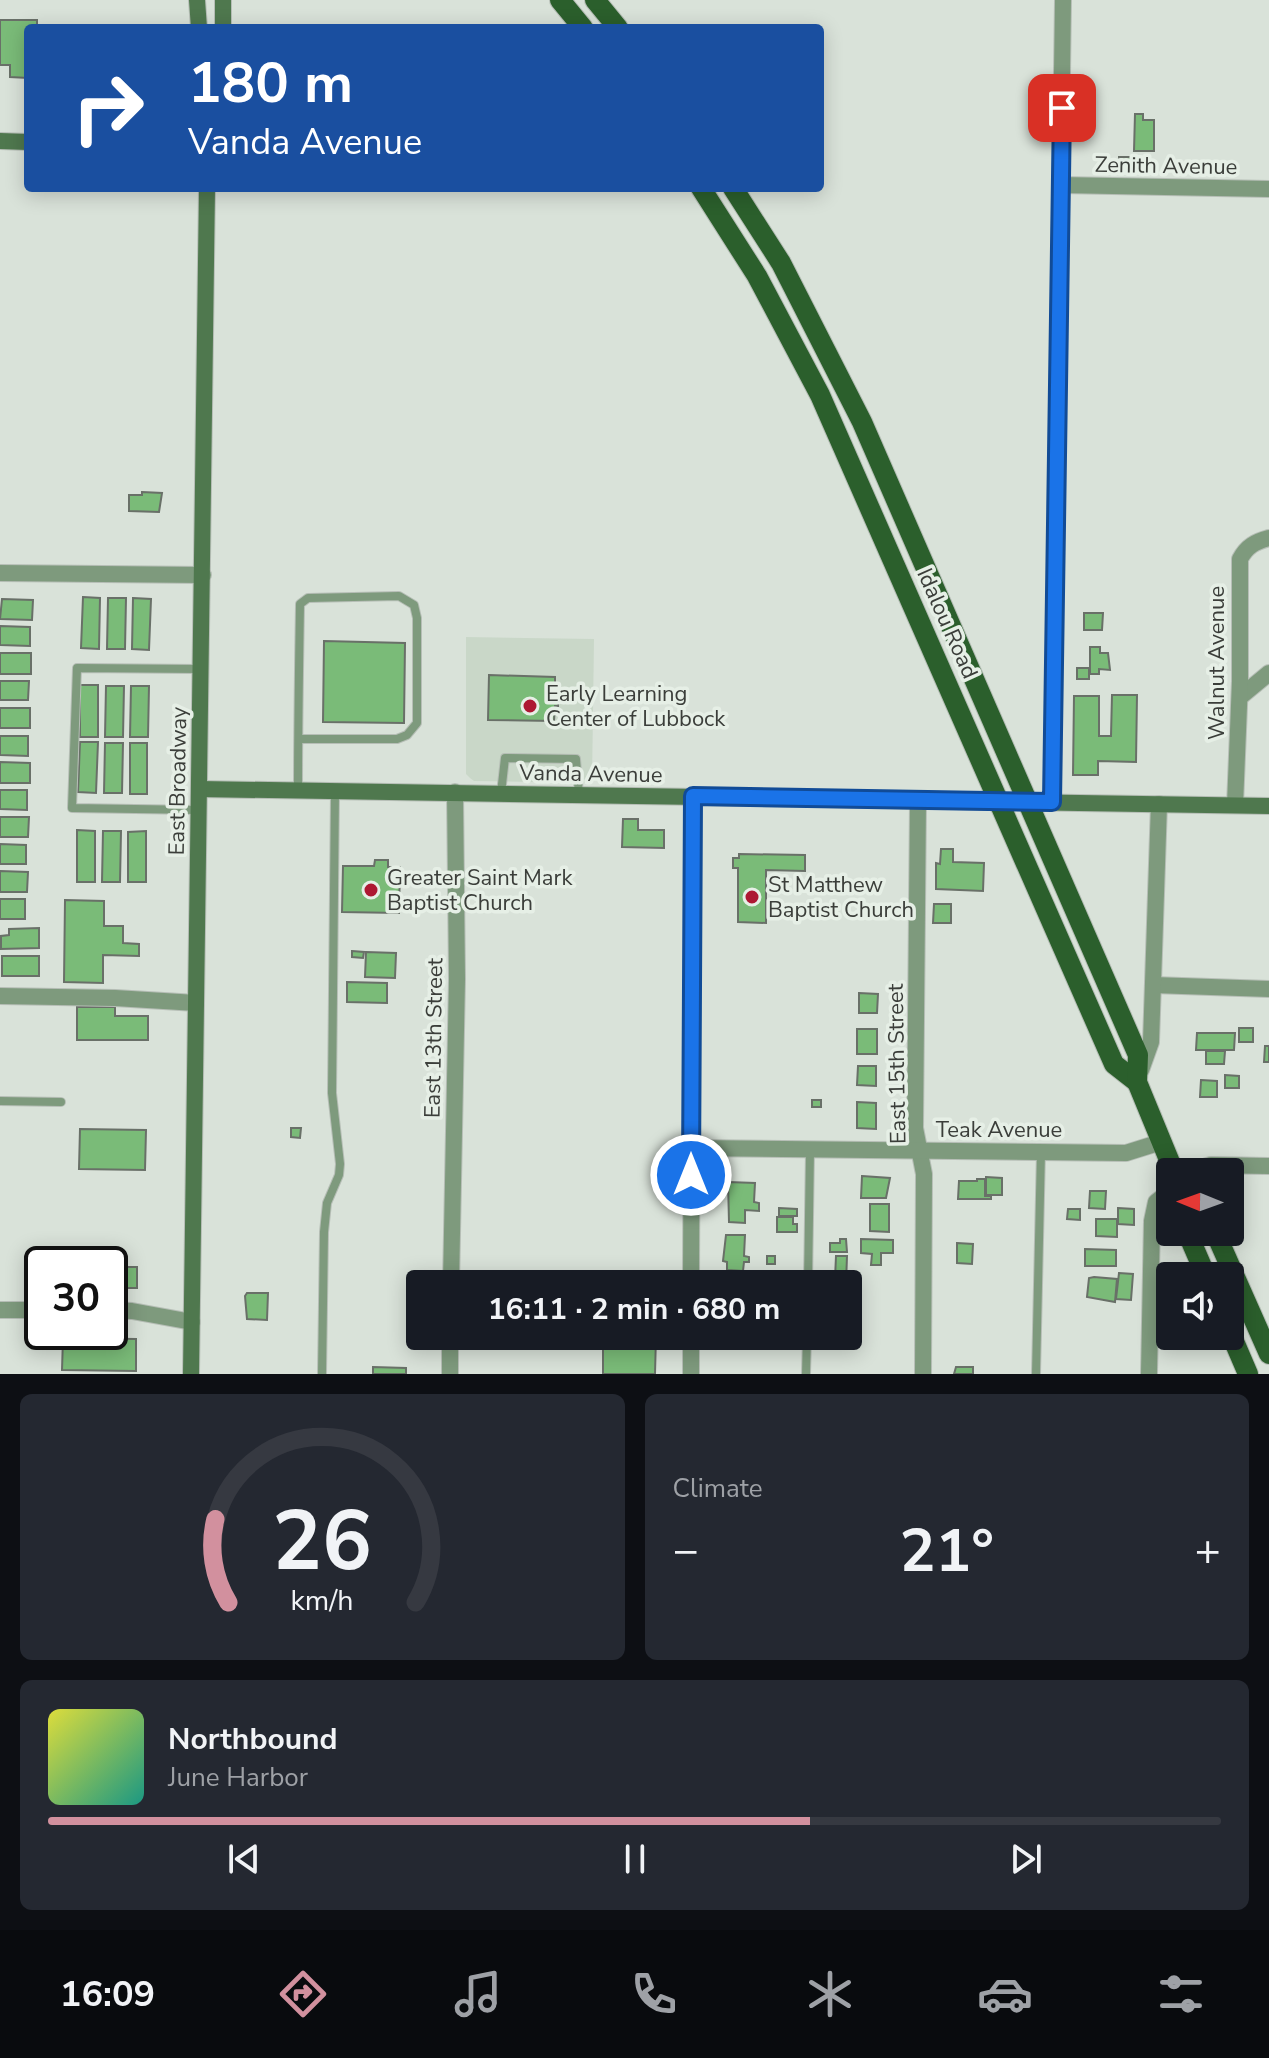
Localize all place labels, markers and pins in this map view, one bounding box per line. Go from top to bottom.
pin [1028,74,1096,142]
place label: Early Learning Center of Lubbock [546,679,726,734]
marker: Early Learning Center of Lubbock [521,697,539,715]
place label: Greater Saint Mark Baptist Church [387,863,573,918]
place label: St Matthew Baptist Church [768,870,914,925]
marker: Greater Saint Mark Baptist Church [362,881,380,899]
marker: St Matthew Baptist Church [743,888,761,906]

